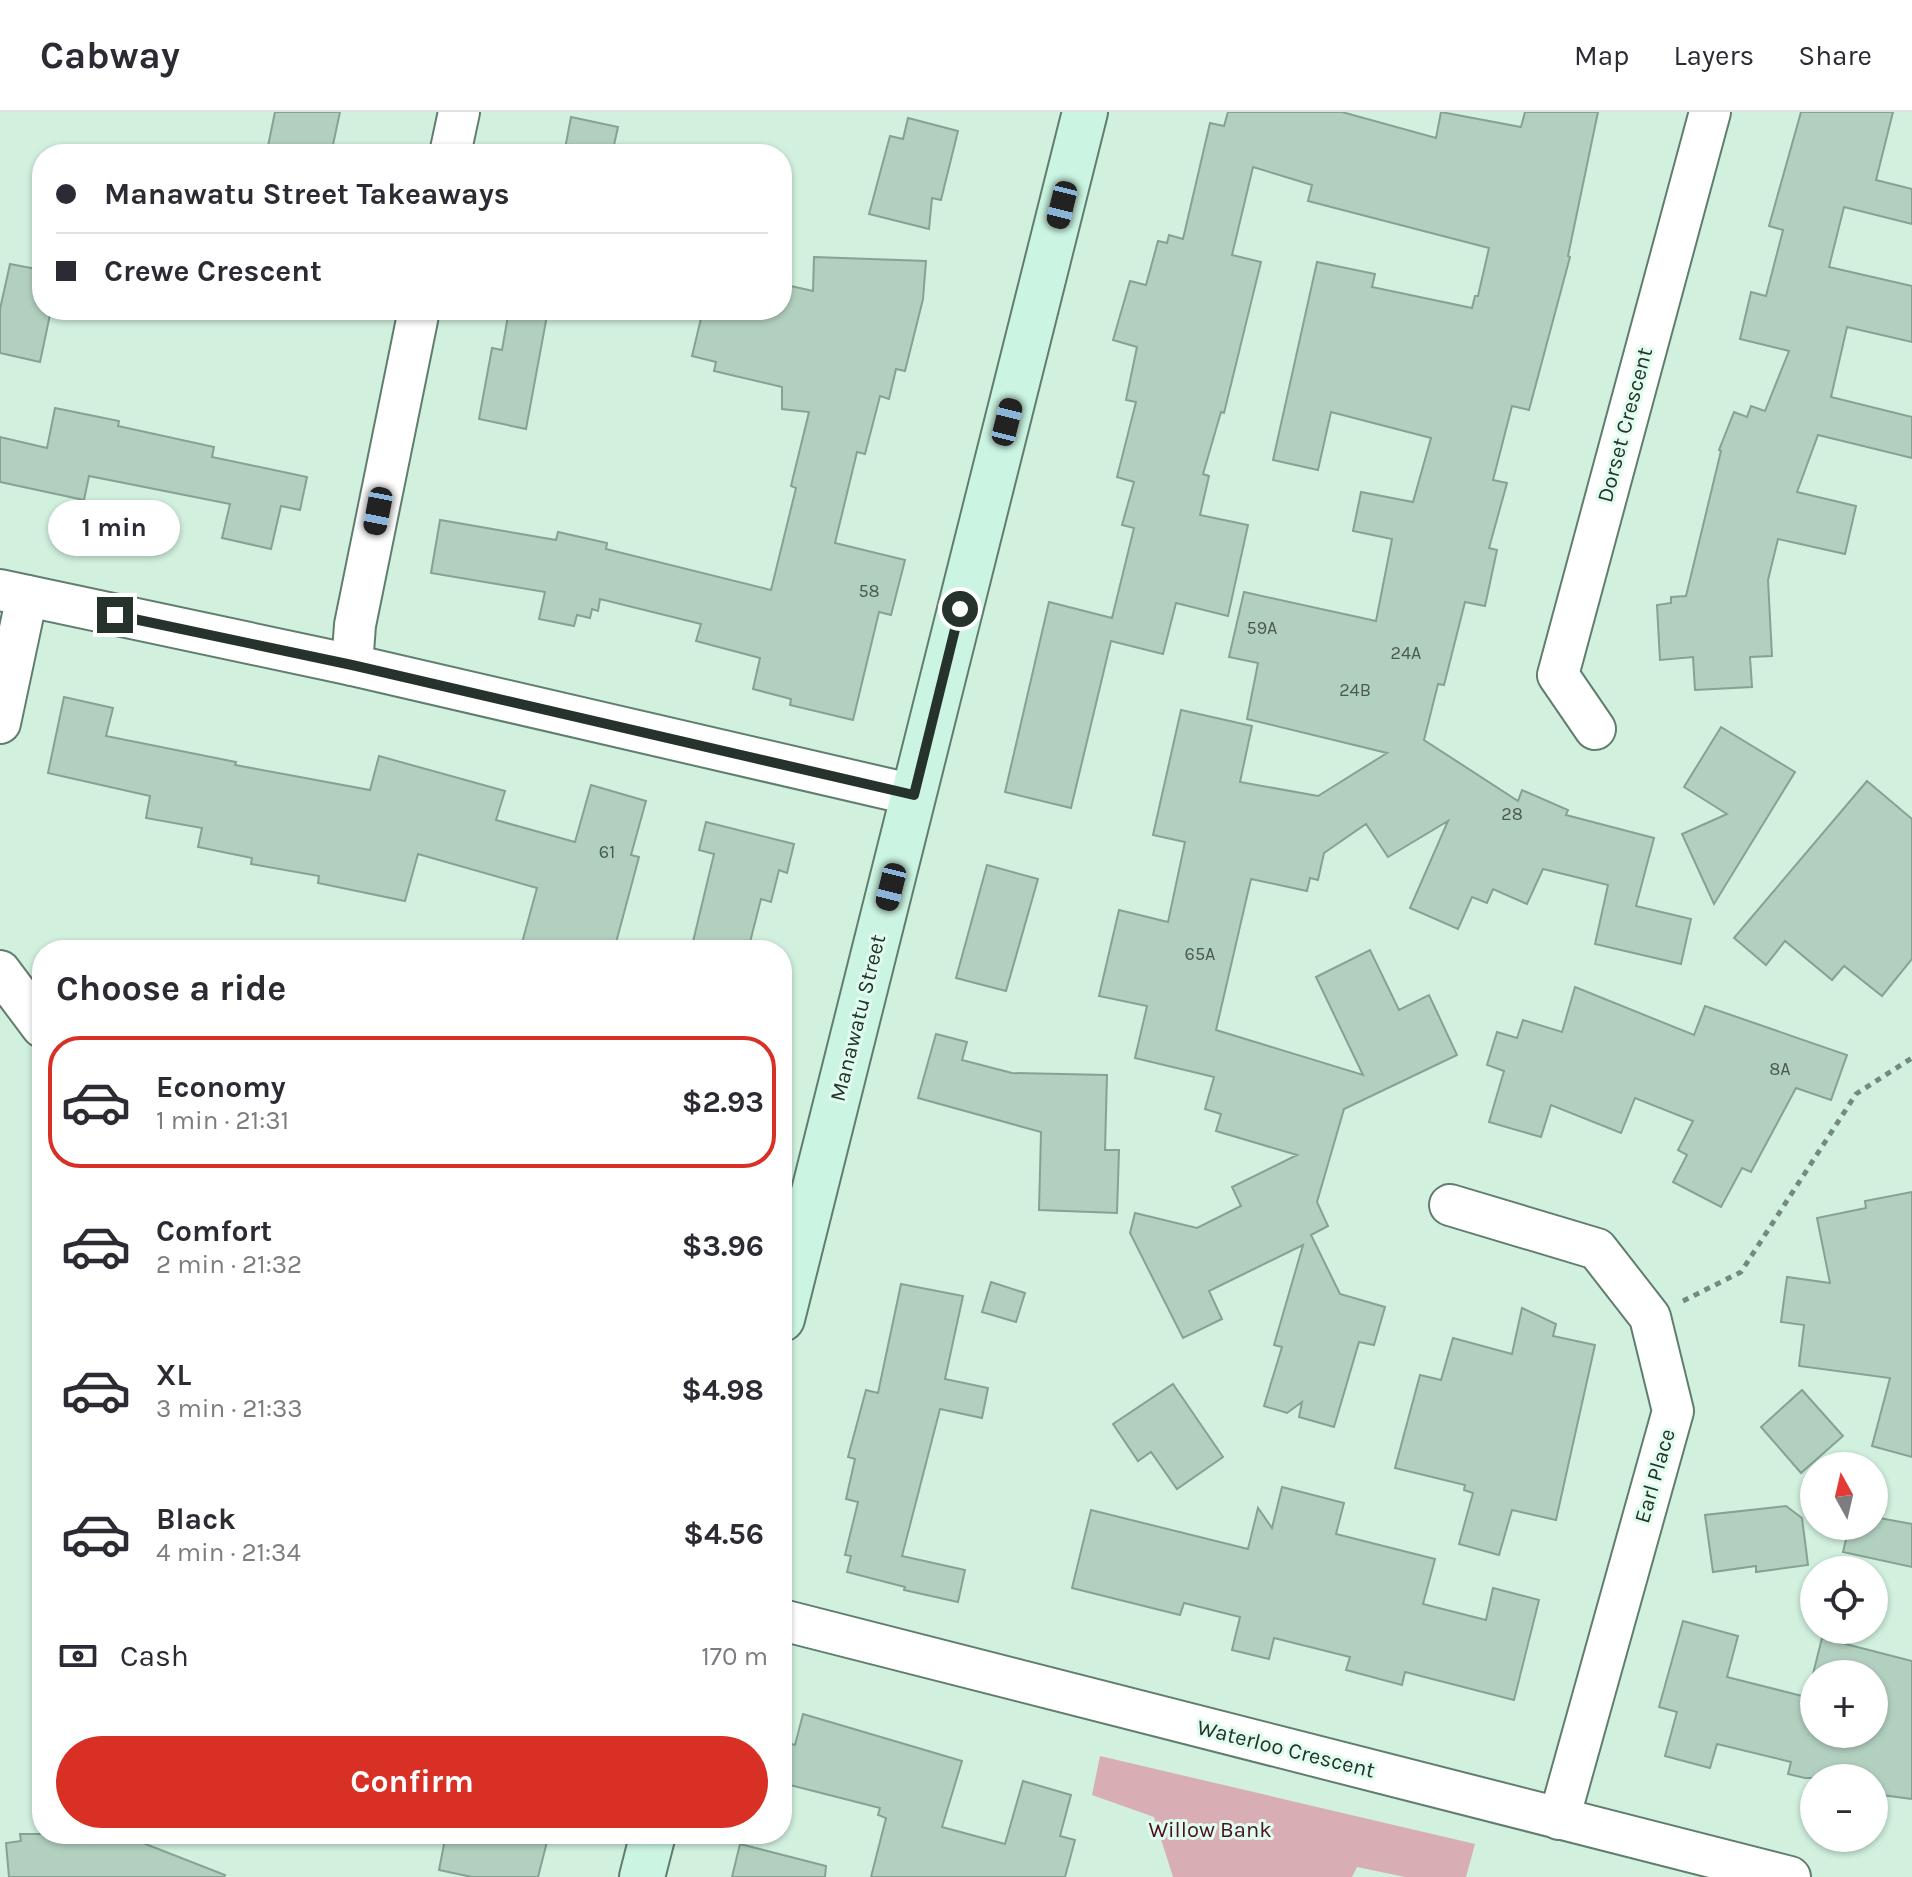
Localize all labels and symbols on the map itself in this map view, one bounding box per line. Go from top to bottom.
car [1045,179,1079,231]
street label: Dorset Crescent [1592,345,1658,505]
car [990,396,1024,448]
car [362,485,394,537]
callout: 1 min [49,499,181,555]
house number: 58 [858,580,880,602]
route start [942,591,978,627]
route end [97,597,133,633]
house number: 59A [1247,617,1277,639]
house number: 24A [1391,642,1421,664]
house number: 24B [1339,679,1371,701]
house number: 28 [1501,803,1523,825]
house number: 61 [599,841,615,863]
car [874,861,908,913]
street label: Manawatu Street [825,932,891,1104]
house number: 65A [1185,943,1215,965]
house number: 8A [1769,1058,1791,1080]
street label: Earl Place [1629,1426,1681,1526]
north arrow [1800,1452,1888,1540]
street label: Waterloo Crescent [1194,1714,1378,1784]
park label: Willow Bank [1148,1817,1272,1843]

